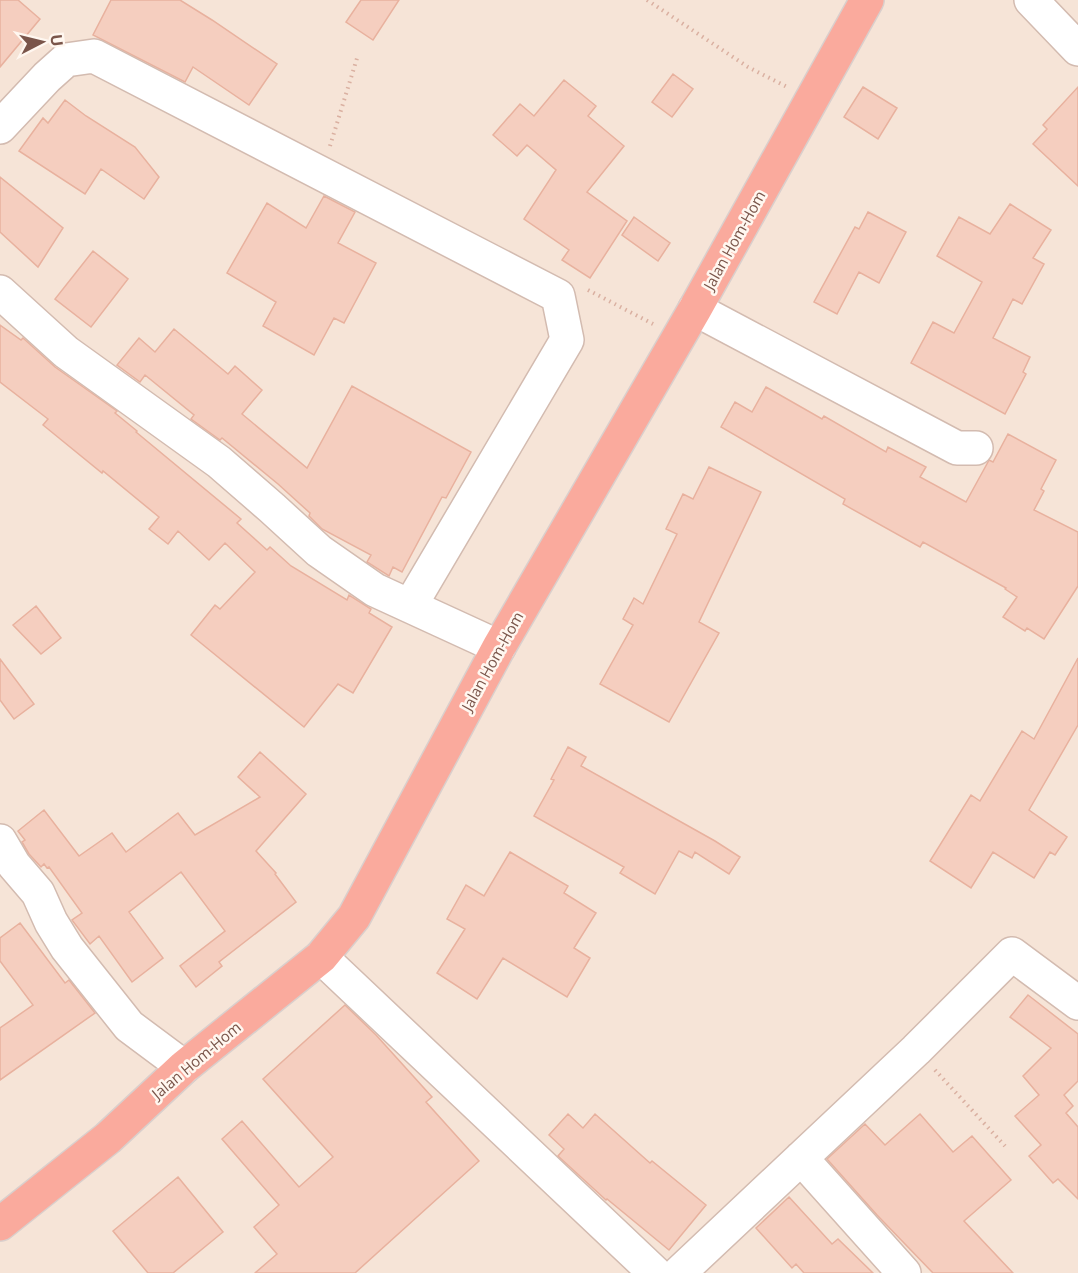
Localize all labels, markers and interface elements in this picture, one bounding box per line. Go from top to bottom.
north arrow [12,12,72,72]
text: U [45,33,69,48]
street label: Jalan Hom-Hom [698,187,769,295]
street label: Jalan Hom-Hom [456,608,527,716]
street label: Jalan Hom-Hom [146,1017,245,1104]

